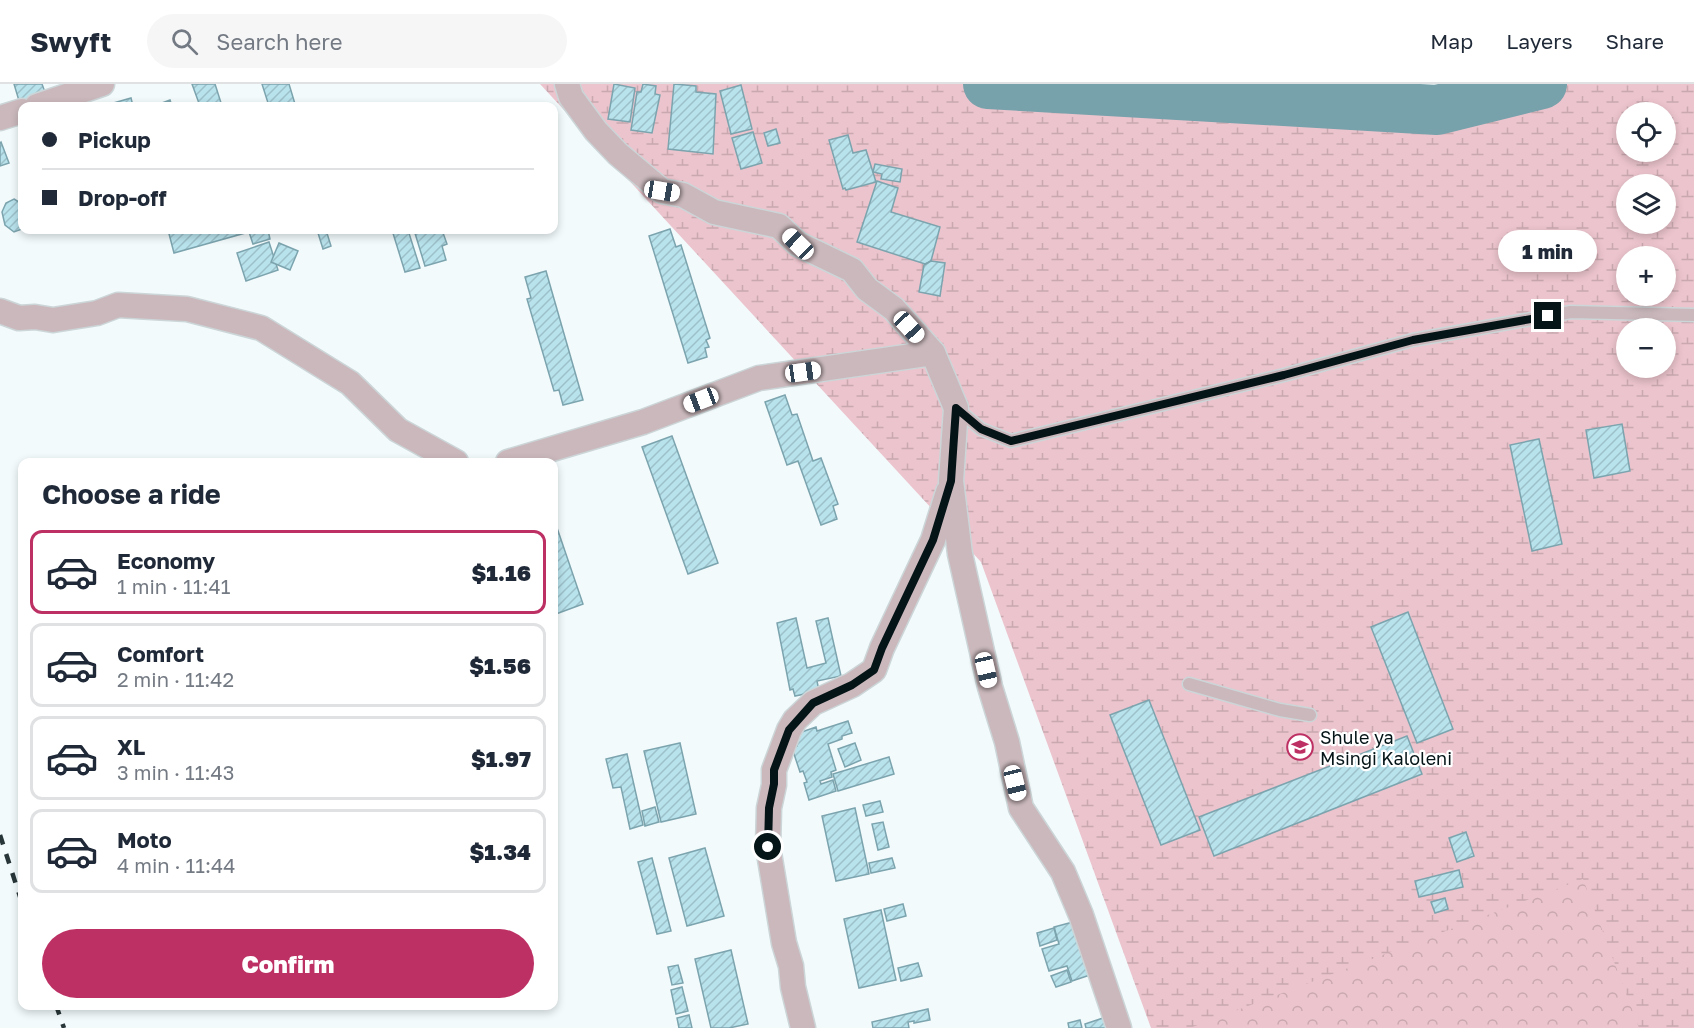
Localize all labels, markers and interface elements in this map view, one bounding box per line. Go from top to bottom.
search box [147,14,567,68]
text: Swyft [30,25,111,58]
icon: search [168,25,201,58]
text: Search here [216,28,342,55]
text: Map [1430,28,1473,54]
text: Layers [1506,28,1573,54]
text: Share [1606,28,1664,54]
map controls [1616,102,1676,378]
button: locate [1616,102,1676,162]
text: Pickup [78,126,151,153]
button: layers [1616,174,1676,234]
car [643,179,681,203]
text: Drop-off [78,184,167,211]
car [779,225,817,263]
callout: 1 min [1498,229,1598,271]
text: 1 min [1522,239,1573,263]
button: + [1616,246,1676,306]
route end [1534,302,1561,329]
car [890,308,928,346]
button: − [1616,318,1676,378]
car [784,361,822,383]
car [681,385,721,415]
text: Choose a ride [42,478,221,510]
icon: car [45,545,99,599]
text: Economy [117,547,215,574]
text: $1.16 [471,559,531,586]
text: 1 min · 11:41 [117,574,230,598]
icon: car [45,638,99,692]
text: Comfort [117,640,204,667]
car [973,650,999,690]
text: $1.56 [469,652,531,679]
text: 2 min · 11:42 [117,667,234,691]
place label: Shule ya Msingi Kaloleni [1320,726,1452,769]
icon: car [45,731,99,785]
school or university icon: Shule ya Msingi Kaloleni [1285,732,1315,762]
text: XL [117,733,145,760]
text: $1.97 [471,745,531,772]
text: 3 min · 11:43 [117,760,234,784]
car [1002,763,1028,803]
icon: car [45,824,99,878]
text: Moto [117,826,172,853]
route start [754,833,781,860]
text: $1.34 [470,838,531,865]
text: 4 min · 11:44 [117,853,235,877]
button: Confirm [42,929,534,998]

